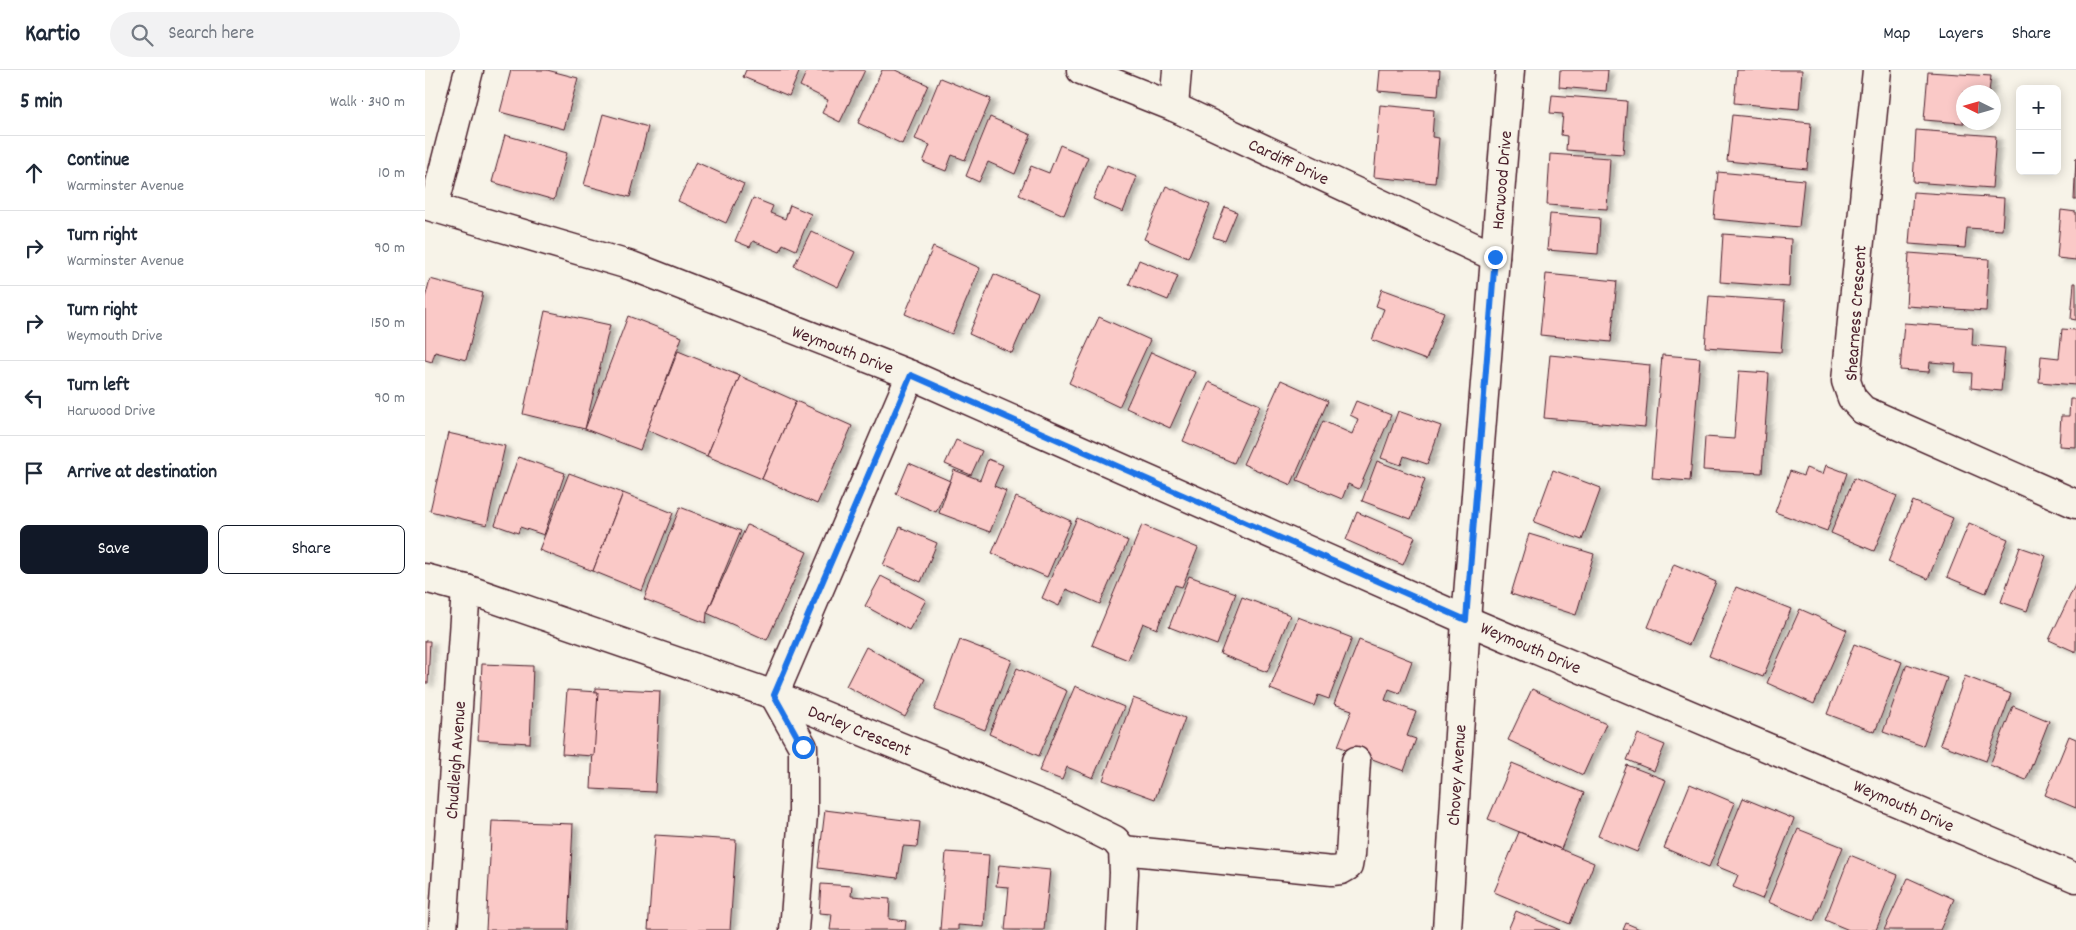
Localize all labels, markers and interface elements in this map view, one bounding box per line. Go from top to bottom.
search box [110,12,460,57]
text: Kartio [25,18,80,52]
icon: search [128,21,156,49]
text: Search here [168,21,254,48]
text: Map [1883,22,1910,47]
text: Layers [1938,22,1984,47]
text: Share [2012,22,2051,47]
north arrow [1956,85,2001,130]
map controls [2016,85,2061,175]
button: + [2016,85,2061,130]
text: 5 min [20,88,63,118]
text: Walk · 340 m [330,91,405,114]
street label: Harwood Drive [1487,130,1520,231]
button: − [2016,130,2061,175]
street label: Cardiff Drive [1243,134,1333,193]
text: Continue [67,148,129,175]
icon: ahead [20,159,48,187]
text: 10 m [378,162,405,185]
text: Warminster Avenue [67,175,184,198]
text: Turn right [67,223,138,250]
icon: right [20,234,48,262]
text: 90 m [374,237,405,260]
street label: Shearness Crescent [1840,244,1875,382]
route end [1484,246,1507,269]
text: Warminster Avenue [67,250,184,273]
text: Turn right [67,298,138,325]
icon: right [20,309,48,337]
text: 150 m [371,312,405,335]
street label: Weymouth Drive [788,320,897,382]
text: Weymouth Drive [67,325,162,348]
text: Turn left [67,373,130,400]
icon: left [20,384,48,412]
text: 90 m [374,387,405,410]
text: Harwood Drive [67,400,155,423]
icon: arrive [20,459,48,487]
text: Arrive at destination [67,460,217,487]
button: Save [20,525,208,574]
button: Share [218,525,405,574]
street label: Weymouth Drive [1476,617,1584,682]
street label: Chudleigh Avenue [441,700,474,820]
street label: Darley Crescent [804,700,915,764]
street label: Chovey Avenue [1442,724,1474,827]
route start [792,736,815,759]
street label: Weymouth Drive [1849,775,1957,840]

